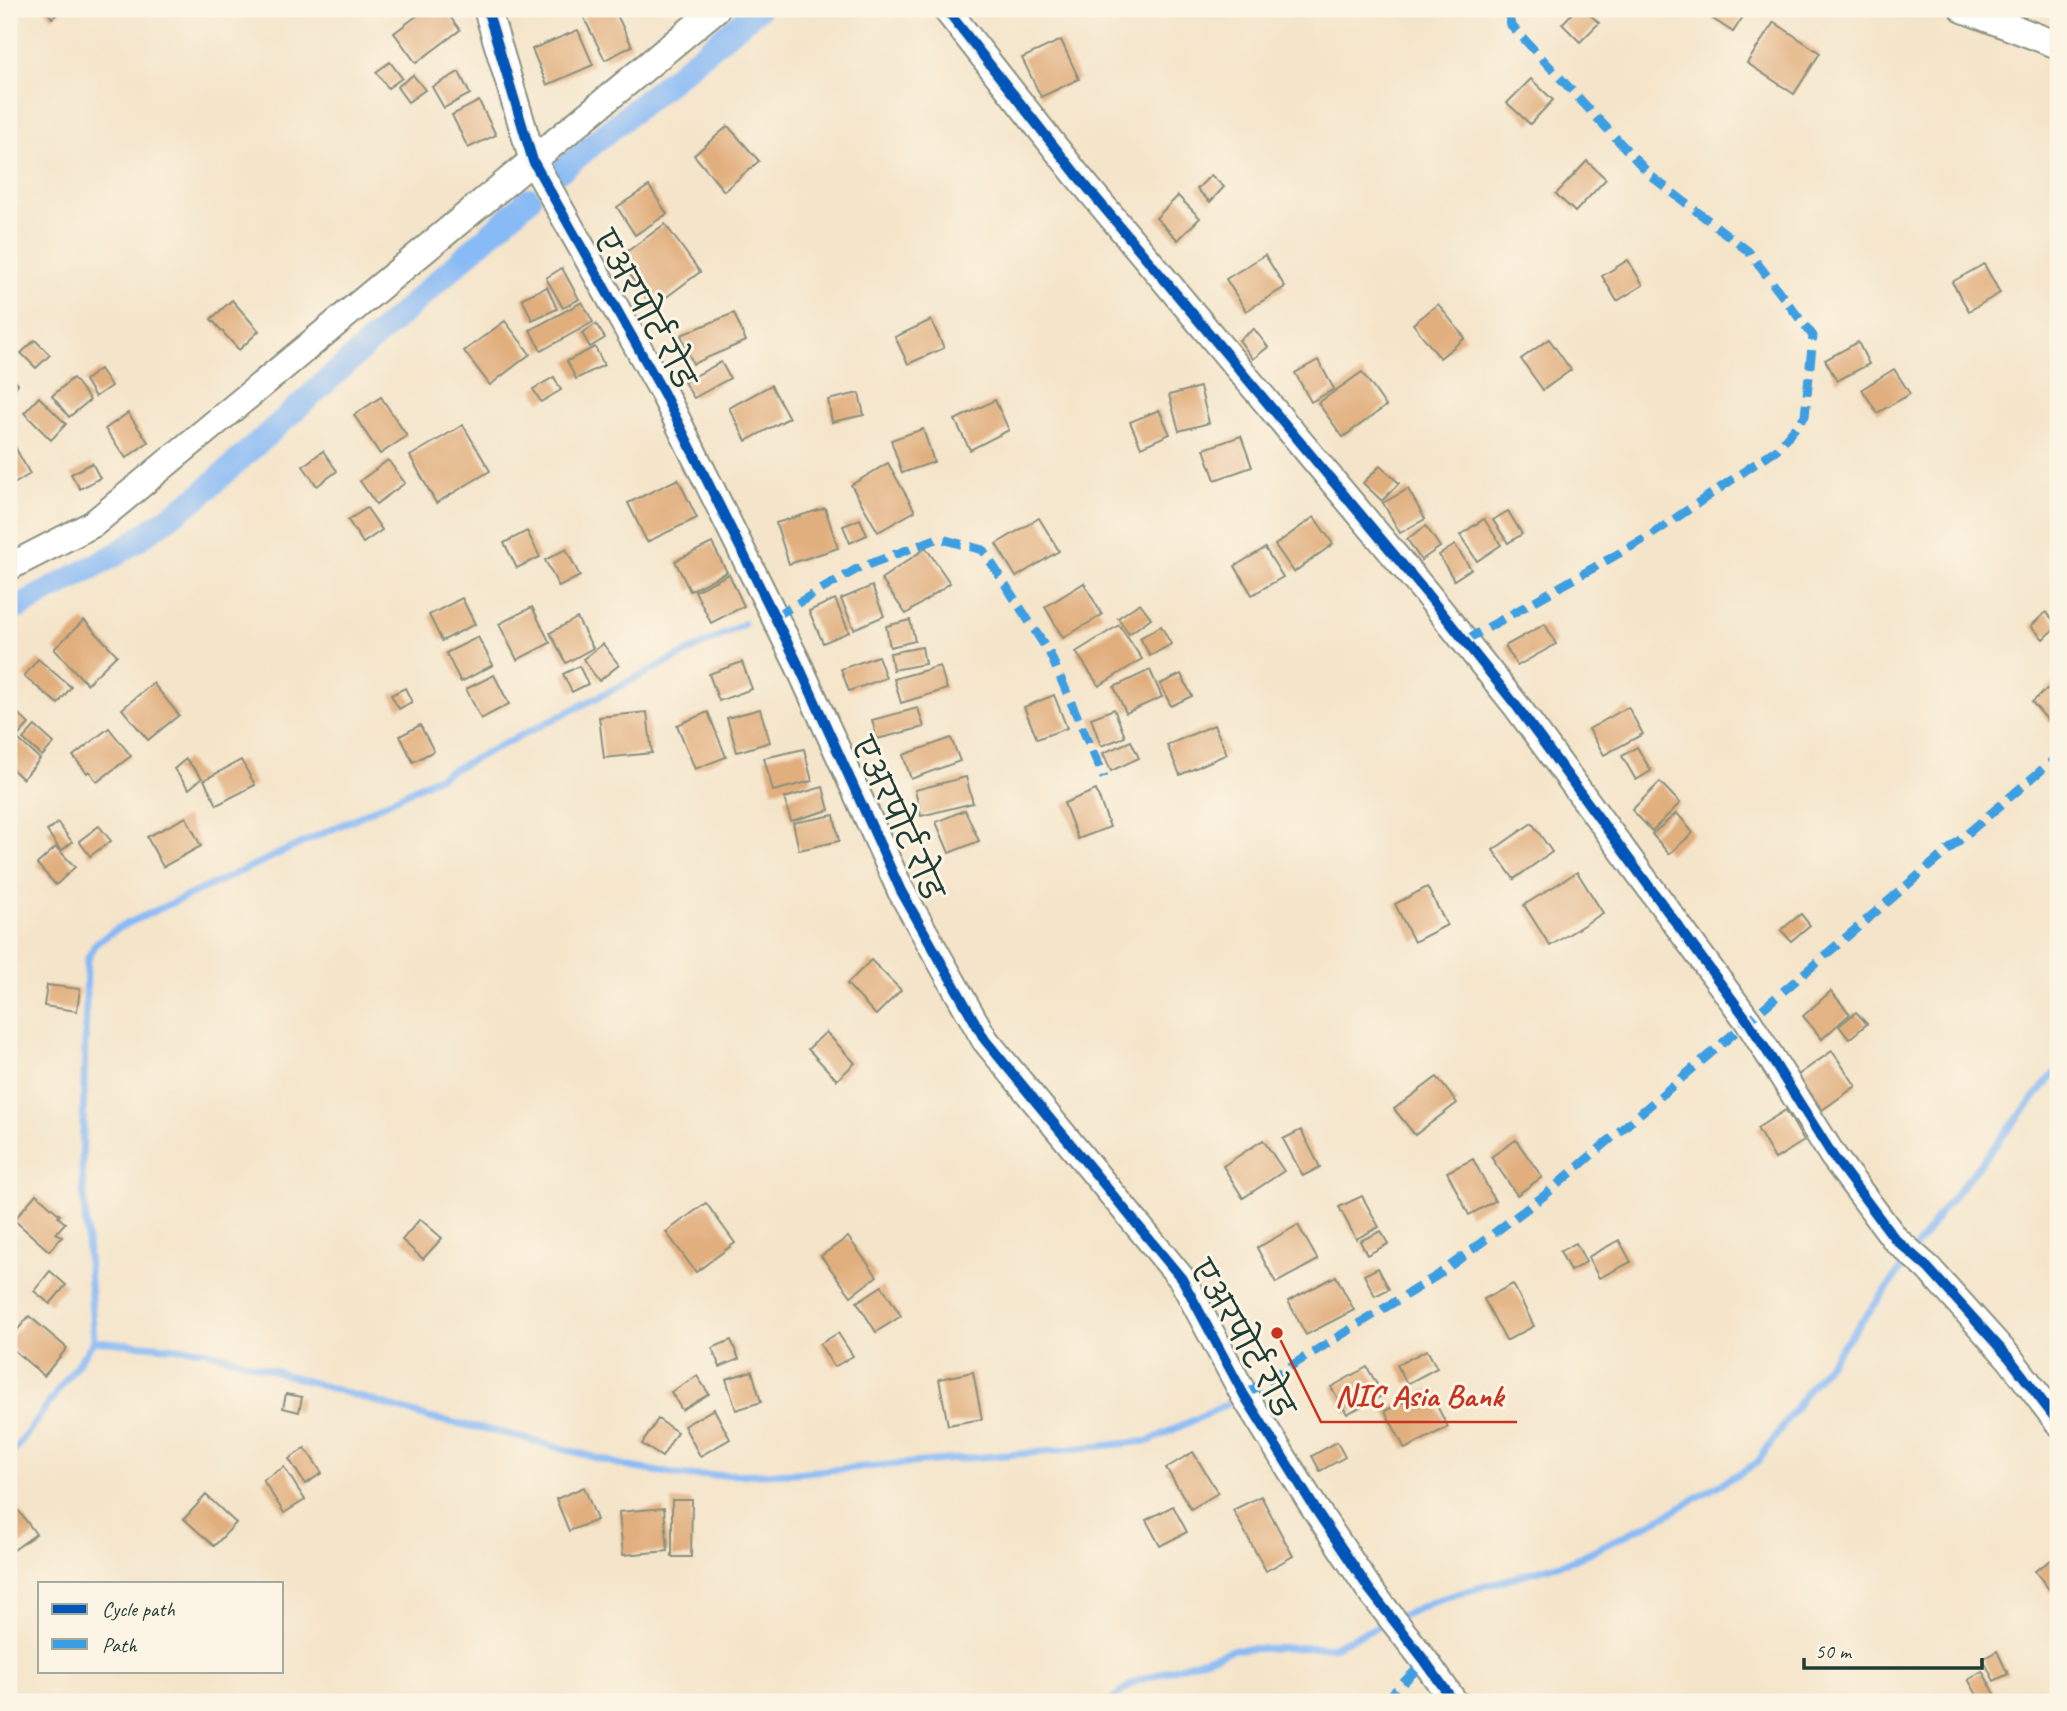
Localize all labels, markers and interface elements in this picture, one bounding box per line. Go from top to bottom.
street label: एअरपोर्ट रोड [584,220,708,397]
street label: एअरपोर्ट रोड [842,728,957,908]
street label: एअरपोर्ट रोड [1181,1249,1307,1426]
callout: NIC Asia Bank [1321,1369,1517,1422]
text: NIC Asia Bank [1335,1375,1506,1416]
legend [38,1582,284,1672]
text: Cycle path [102,1596,175,1622]
scale bar [1804,1627,1983,1671]
text: Path [102,1632,138,1658]
text: 50 m [1815,1638,1853,1664]

